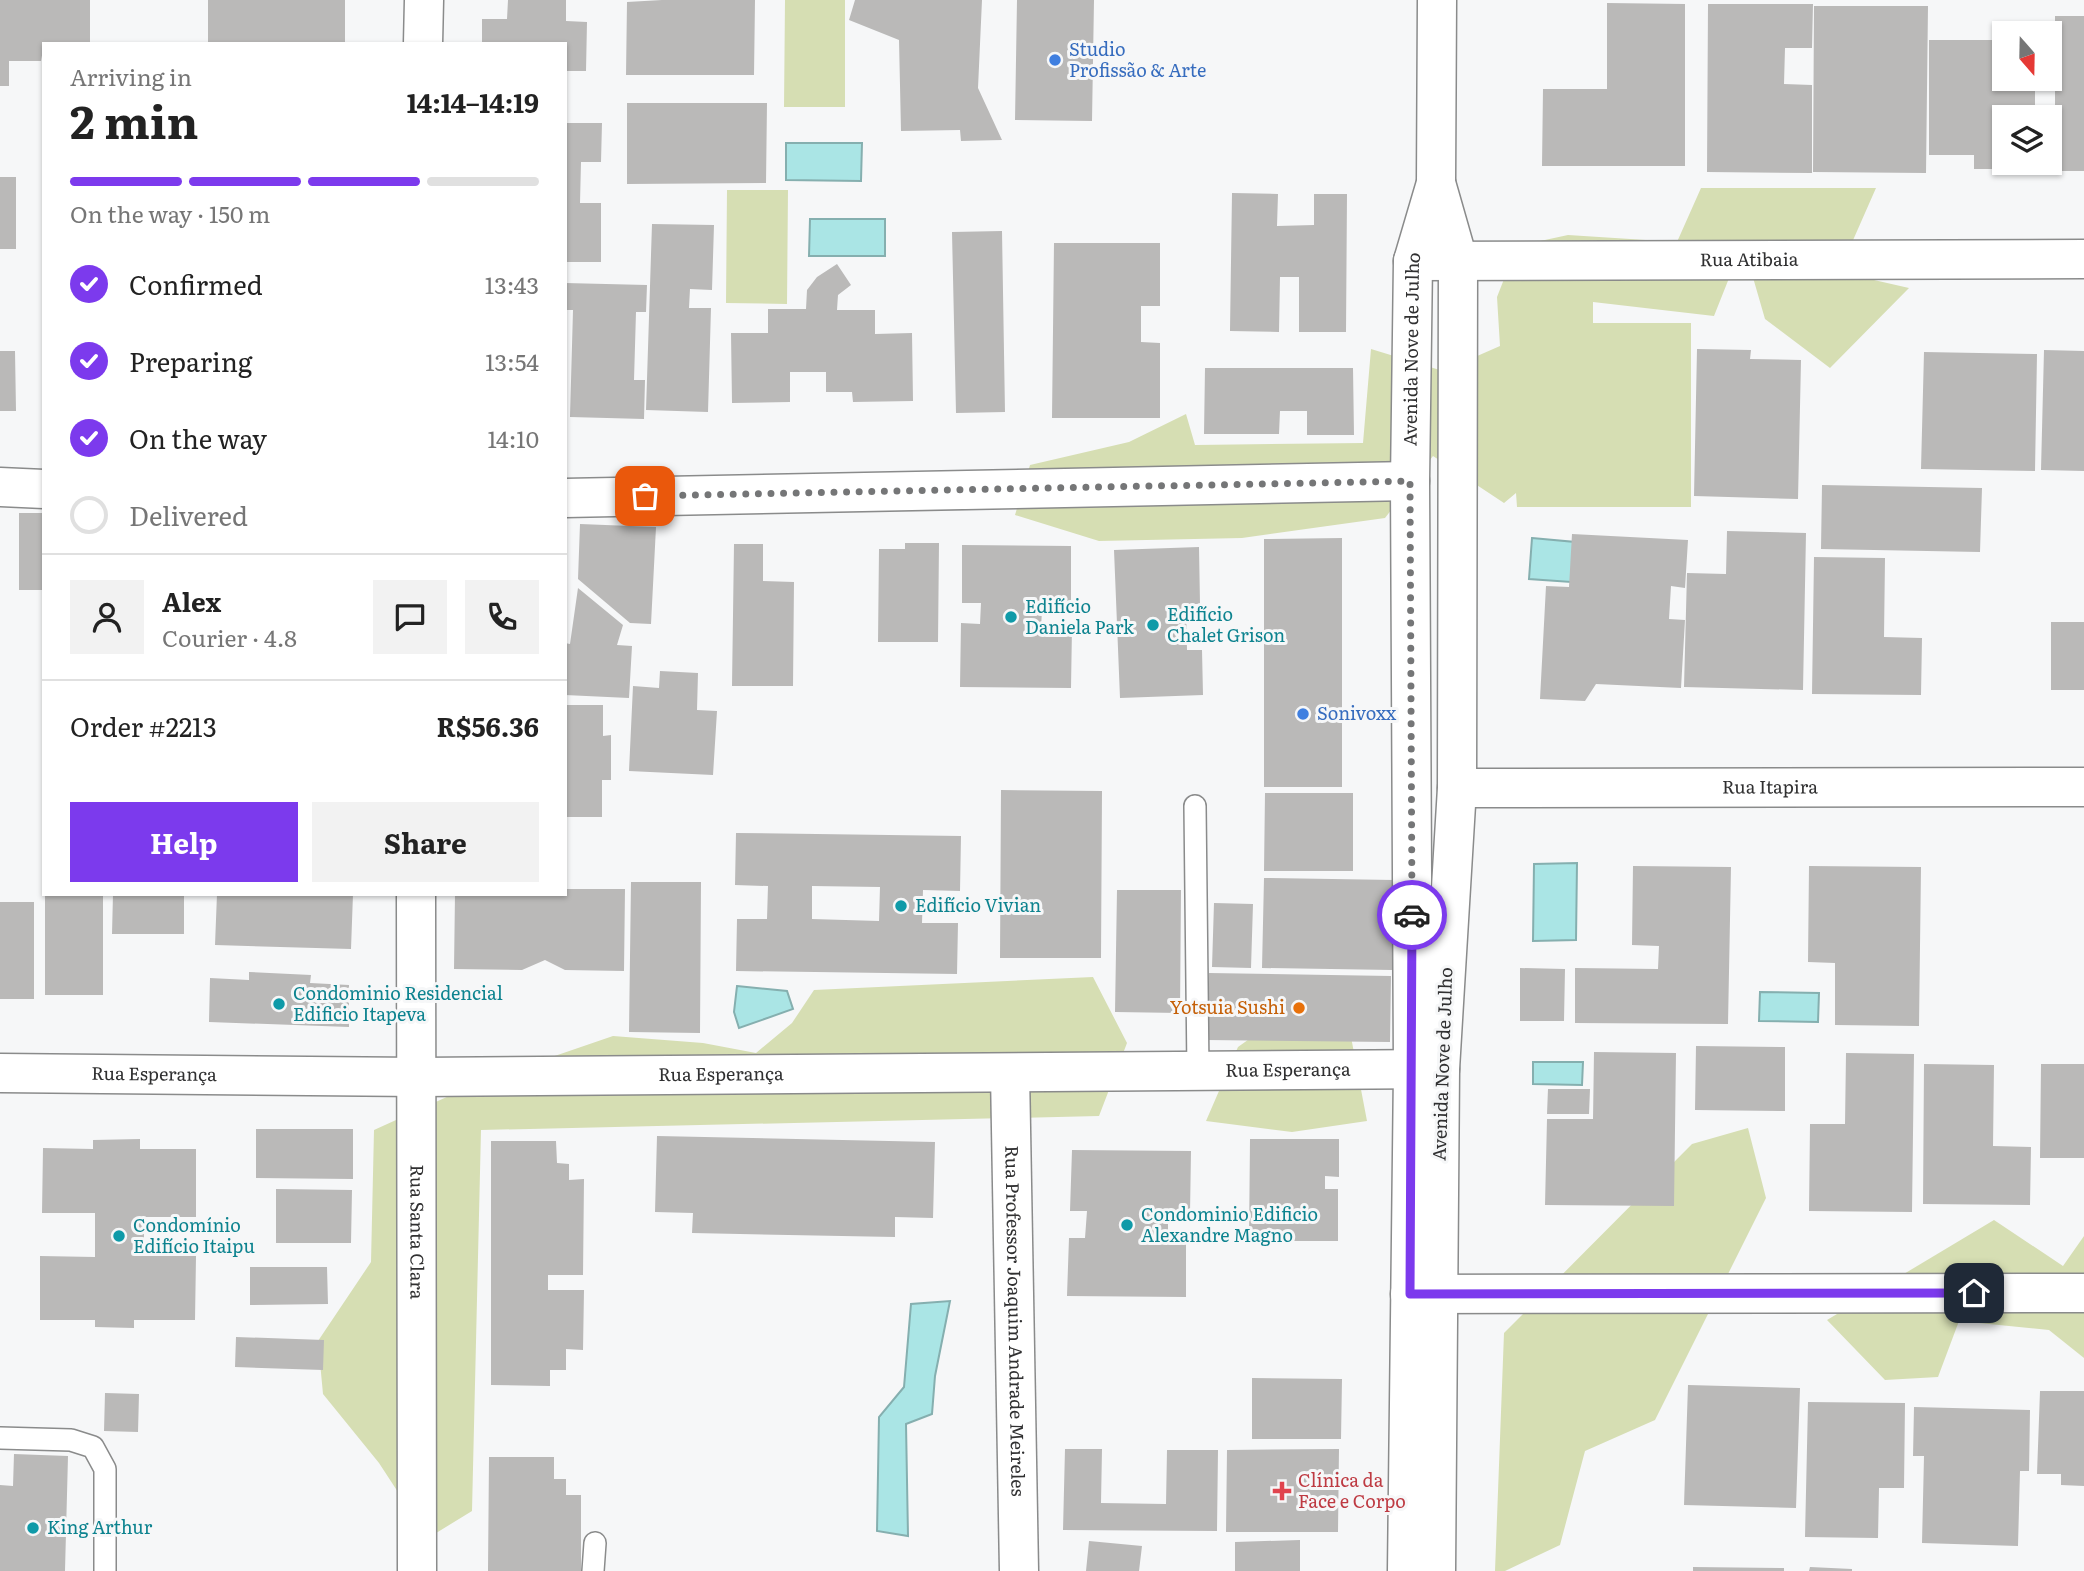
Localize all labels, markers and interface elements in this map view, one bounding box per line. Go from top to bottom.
north arrow [1992,21,2062,91]
map controls [1992,21,2062,175]
place label: Studio Profissão & Arte [1069,35,1206,83]
marker: Studio Profissão & Arte [1047,52,1063,68]
text: Arriving in [70,59,192,93]
text: 14:14–14:19 [407,82,539,121]
text: 2 min [70,85,199,153]
button: layers [1992,105,2062,175]
text: On the way · 150 m [70,196,270,230]
street label: Rua Atibaia [1700,245,1799,272]
street label: Avenida Nove de Julho [1395,248,1427,446]
text: Confirmed [129,264,263,303]
icon: check [70,265,108,303]
text: 13:43 [485,267,539,301]
text: Preparing [129,341,252,380]
icon: check [70,342,108,380]
text: 13:54 [485,344,539,378]
text: On the way [129,418,267,457]
icon: check [70,419,108,457]
text: 14:10 [488,421,539,455]
pin [615,466,675,526]
icon: bag [626,477,664,515]
text: Delivered [129,495,248,534]
button: person [70,580,144,654]
button: chat [373,580,447,654]
button: phone [465,580,539,654]
text: Alex [162,581,221,620]
place label: Edifício Daniela Park [1025,592,1135,640]
place label: Edifício Chalet Grison [1167,600,1285,648]
marker: Edifício Daniela Park [1003,609,1019,625]
marker: Edifício Chalet Grison [1145,617,1161,633]
text: Courier · 4.8 [162,620,297,654]
place label: Sonivoxx [1317,699,1397,726]
text: Order #2213 [70,706,217,745]
text: R$56.36 [437,706,539,745]
marker: Sonivoxx [1295,706,1311,722]
street label: Rua Itapira [1722,772,1818,800]
button: Help [70,802,298,882]
button: Share [312,802,539,882]
courier [1377,880,1447,950]
place label: Edifício Vivian [915,891,1041,918]
icon: car [1393,896,1431,934]
marker: Edifício Vivian [893,898,909,914]
street label: Avenida Nove de Julho [1425,967,1458,1161]
place label: Condominio Residencial Edificio Itapeva [293,979,503,1027]
place label: Yotsuia Sushi [1170,993,1285,1020]
marker: Condominio Residencial Edificio Itapeva [271,996,287,1012]
marker: Yotsuia Sushi [1291,1000,1307,1016]
street label: Rua Esperança [1225,1055,1351,1083]
street label: Rua Esperança [91,1059,217,1087]
street label: Rua Esperança [658,1059,784,1087]
street label: Rua Professor Joaquim Andrade Meireles [999,1145,1033,1497]
street label: Rua Santa Clara [404,1164,432,1300]
place label: Condominio Edificio Alexandre Magno [1141,1200,1318,1248]
place label: Condomínio Edifício Itaipu [133,1211,255,1259]
marker: Condominio Edificio Alexandre Magno [1119,1217,1135,1233]
marker: Condomínio Edifício Itaipu [111,1228,127,1244]
pin [1944,1263,2004,1323]
icon: home [1955,1274,1993,1312]
place label: Clínica da Face e Corpo [1298,1466,1406,1514]
marker: Clínica da Face e Corpo [1272,1481,1292,1501]
place label: King Arthur [47,1513,153,1540]
marker: King Arthur [25,1520,41,1536]

